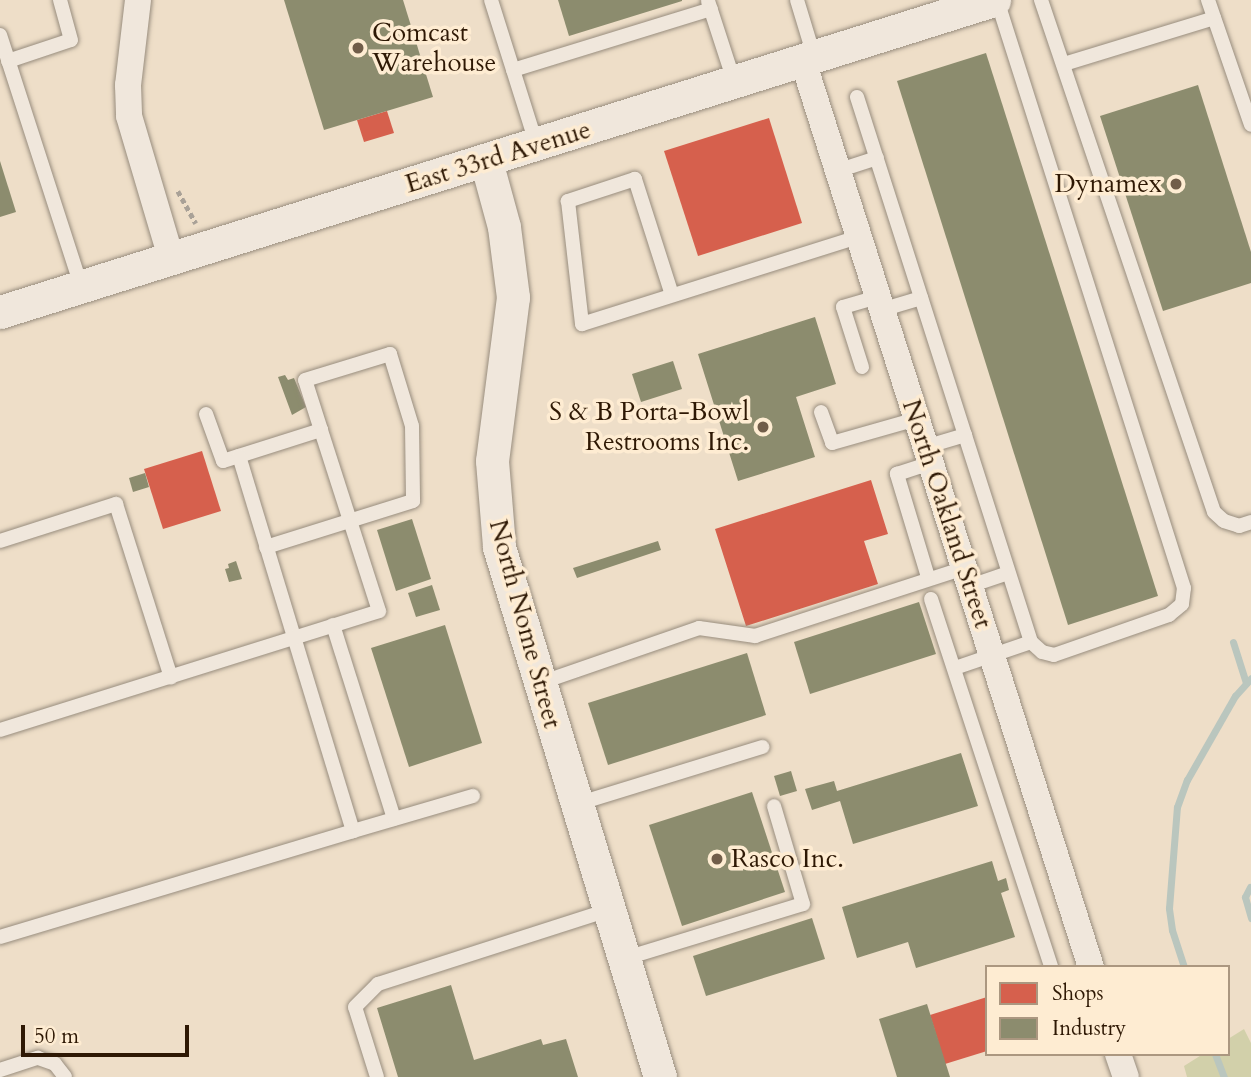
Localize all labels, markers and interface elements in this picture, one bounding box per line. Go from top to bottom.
place label: Comcast Warehouse [372,17,496,78]
marker: Comcast Warehouse [350,40,366,56]
street label: East 33rd Avenue [401,114,595,200]
place label: Dynamex [1054,168,1162,200]
marker: Dynamex [1168,176,1184,192]
place label: S & B Porta-Bowl Restrooms Inc. [549,396,749,458]
street label: North Oakland Street [895,396,999,632]
marker: S & B Porta-Bowl Restrooms Inc. [755,419,771,435]
street label: North Nome Street [482,516,568,732]
place label: Rasco Inc. [731,843,844,875]
marker: Rasco Inc. [709,851,725,867]
legend [985,965,1230,1056]
text: Shops [1052,979,1104,1008]
scale bar [24,1010,192,1054]
text: Industry [1052,1014,1126,1043]
text: 50 m [34,1022,79,1051]

